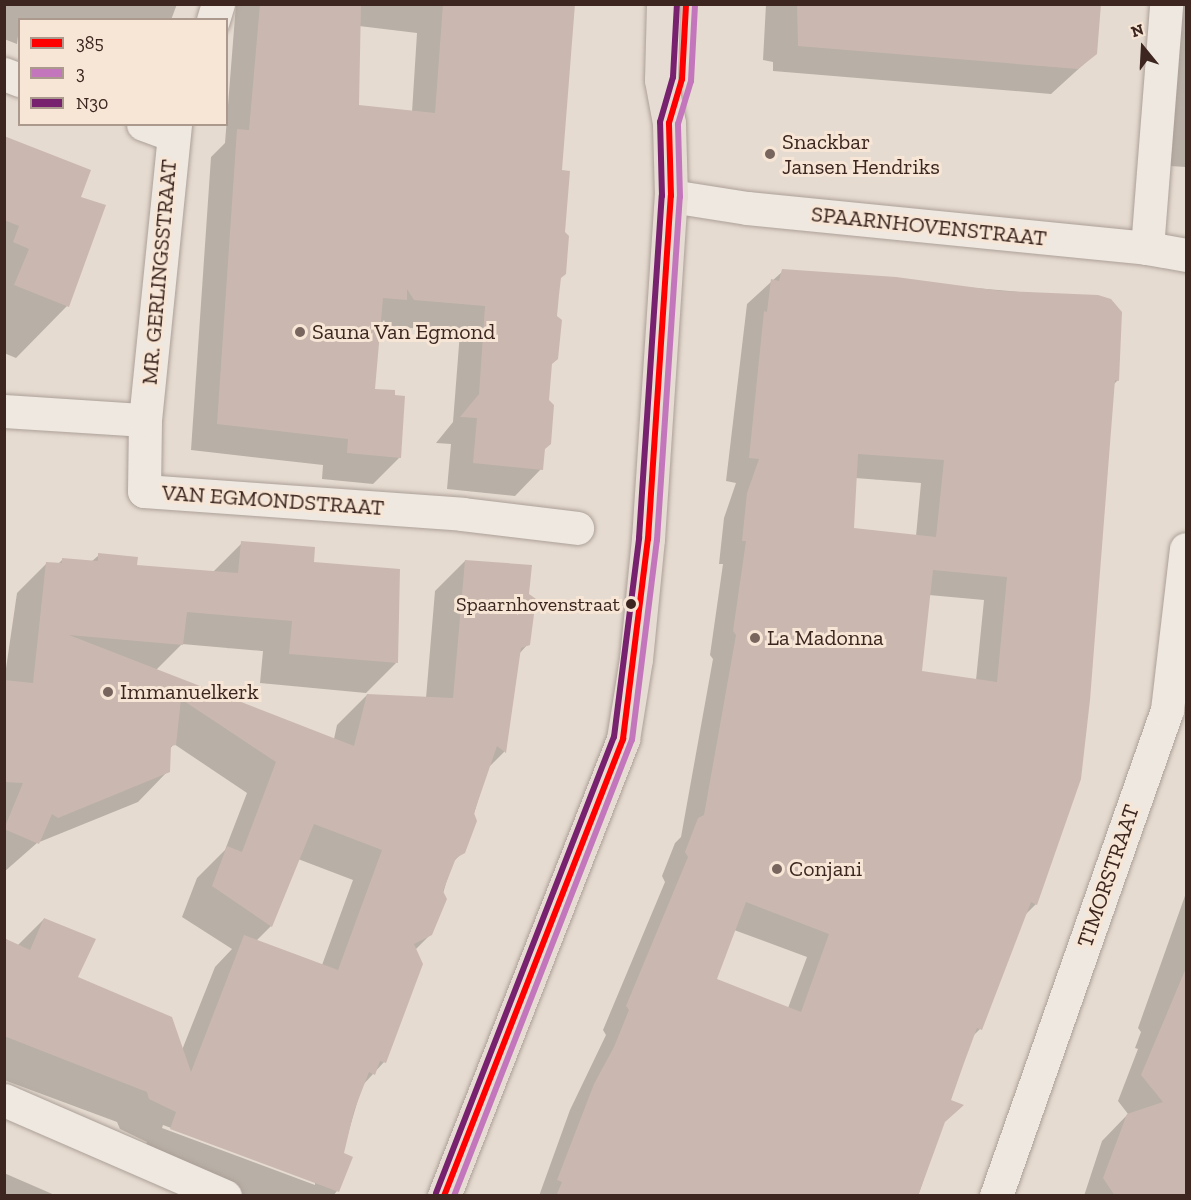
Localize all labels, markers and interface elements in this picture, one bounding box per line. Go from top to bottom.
legend [18,18,228,126]
north arrow [1113,18,1173,78]
text: N [1129,19,1146,41]
text: 385 [76,32,104,54]
text: 3 [76,62,85,84]
text: N30 [76,92,108,114]
place label: Snackbar Jansen Hendriks [782,128,940,180]
marker: Snackbar Jansen Hendriks [763,147,777,161]
street label: MR. GERLINGSSTRAAT [136,158,182,386]
street label: SPAARNHOVENSTRAAT [810,201,1048,251]
place label: Sauna Van Egmond [312,319,496,345]
marker: Sauna Van Egmond [293,325,307,339]
street label: VAN EGMONDSTRAAT [161,479,385,521]
place label: Spaarnhovenstraat [456,592,620,616]
marker: Spaarnhovenstraat [625,598,637,610]
place label: La Madonna [767,625,884,651]
marker: La Madonna [748,631,762,645]
place label: Immanuelkerk [120,679,259,705]
marker: Immanuelkerk [101,685,115,699]
street label: TIMORSTRAAT [1071,801,1145,951]
place label: Conjani [789,856,862,882]
marker: Conjani [770,862,784,876]

